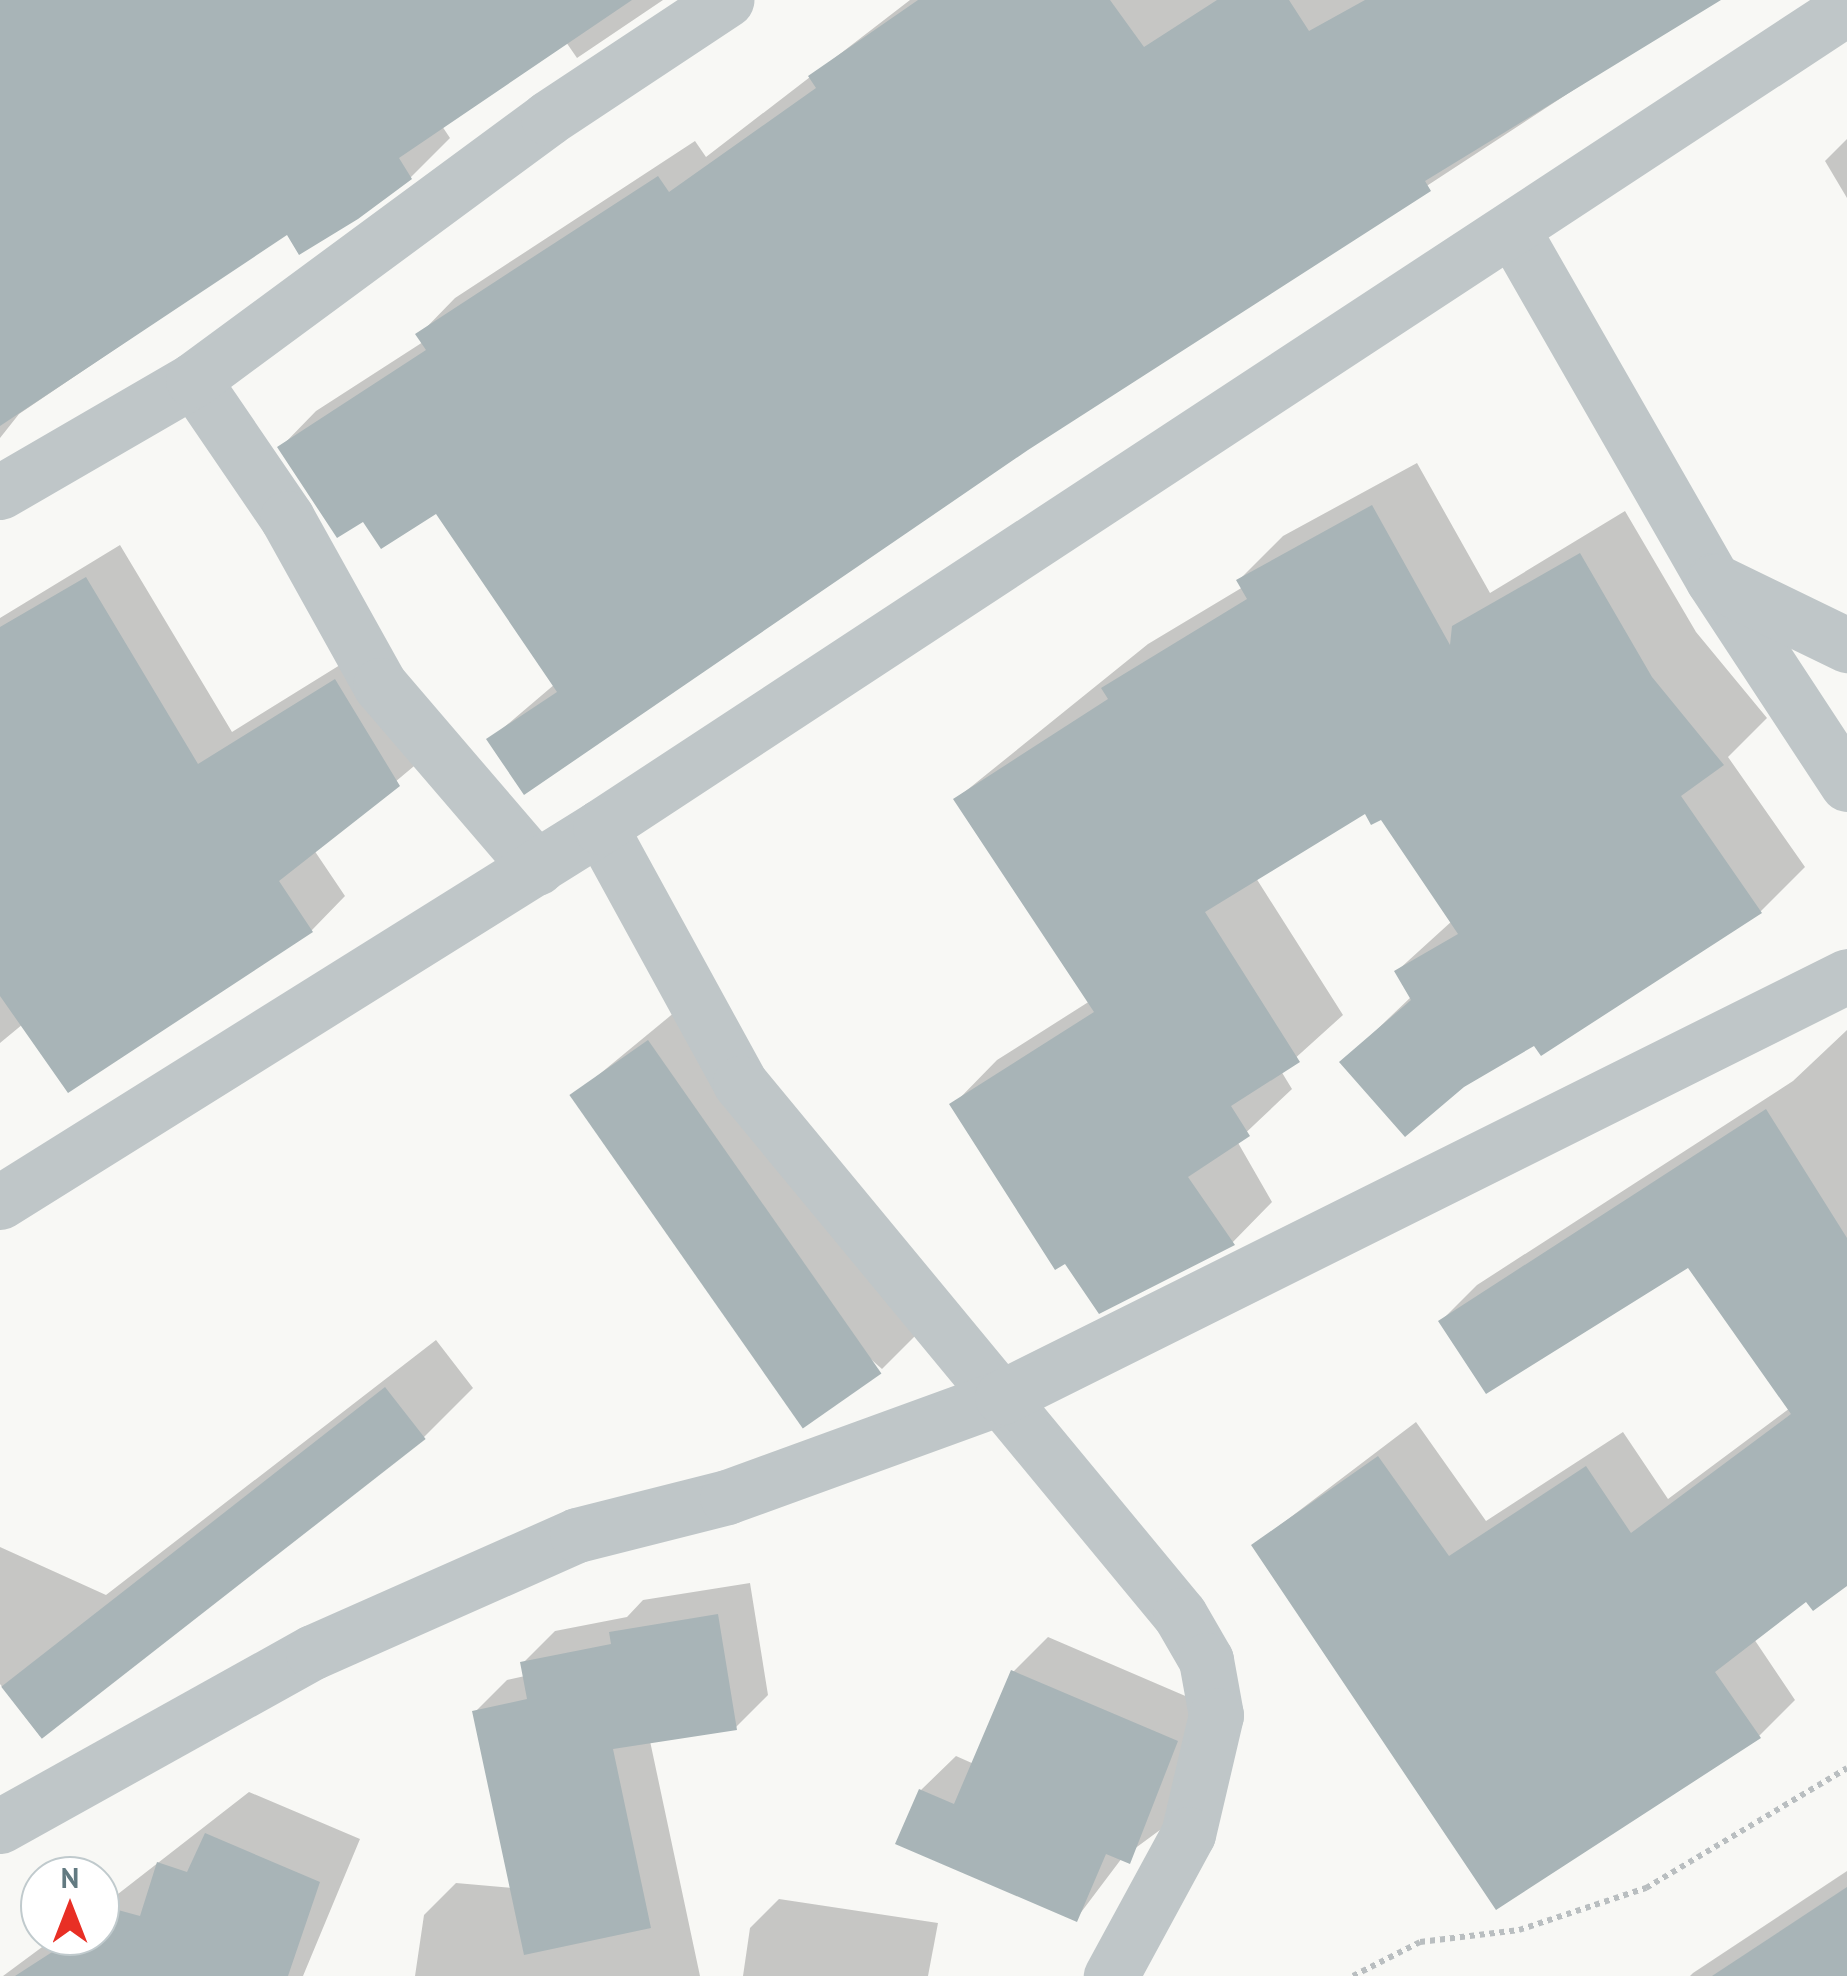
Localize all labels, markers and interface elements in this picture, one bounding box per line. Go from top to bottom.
north arrow [20,1856,120,1956]
text: N [61,1859,79,1896]

